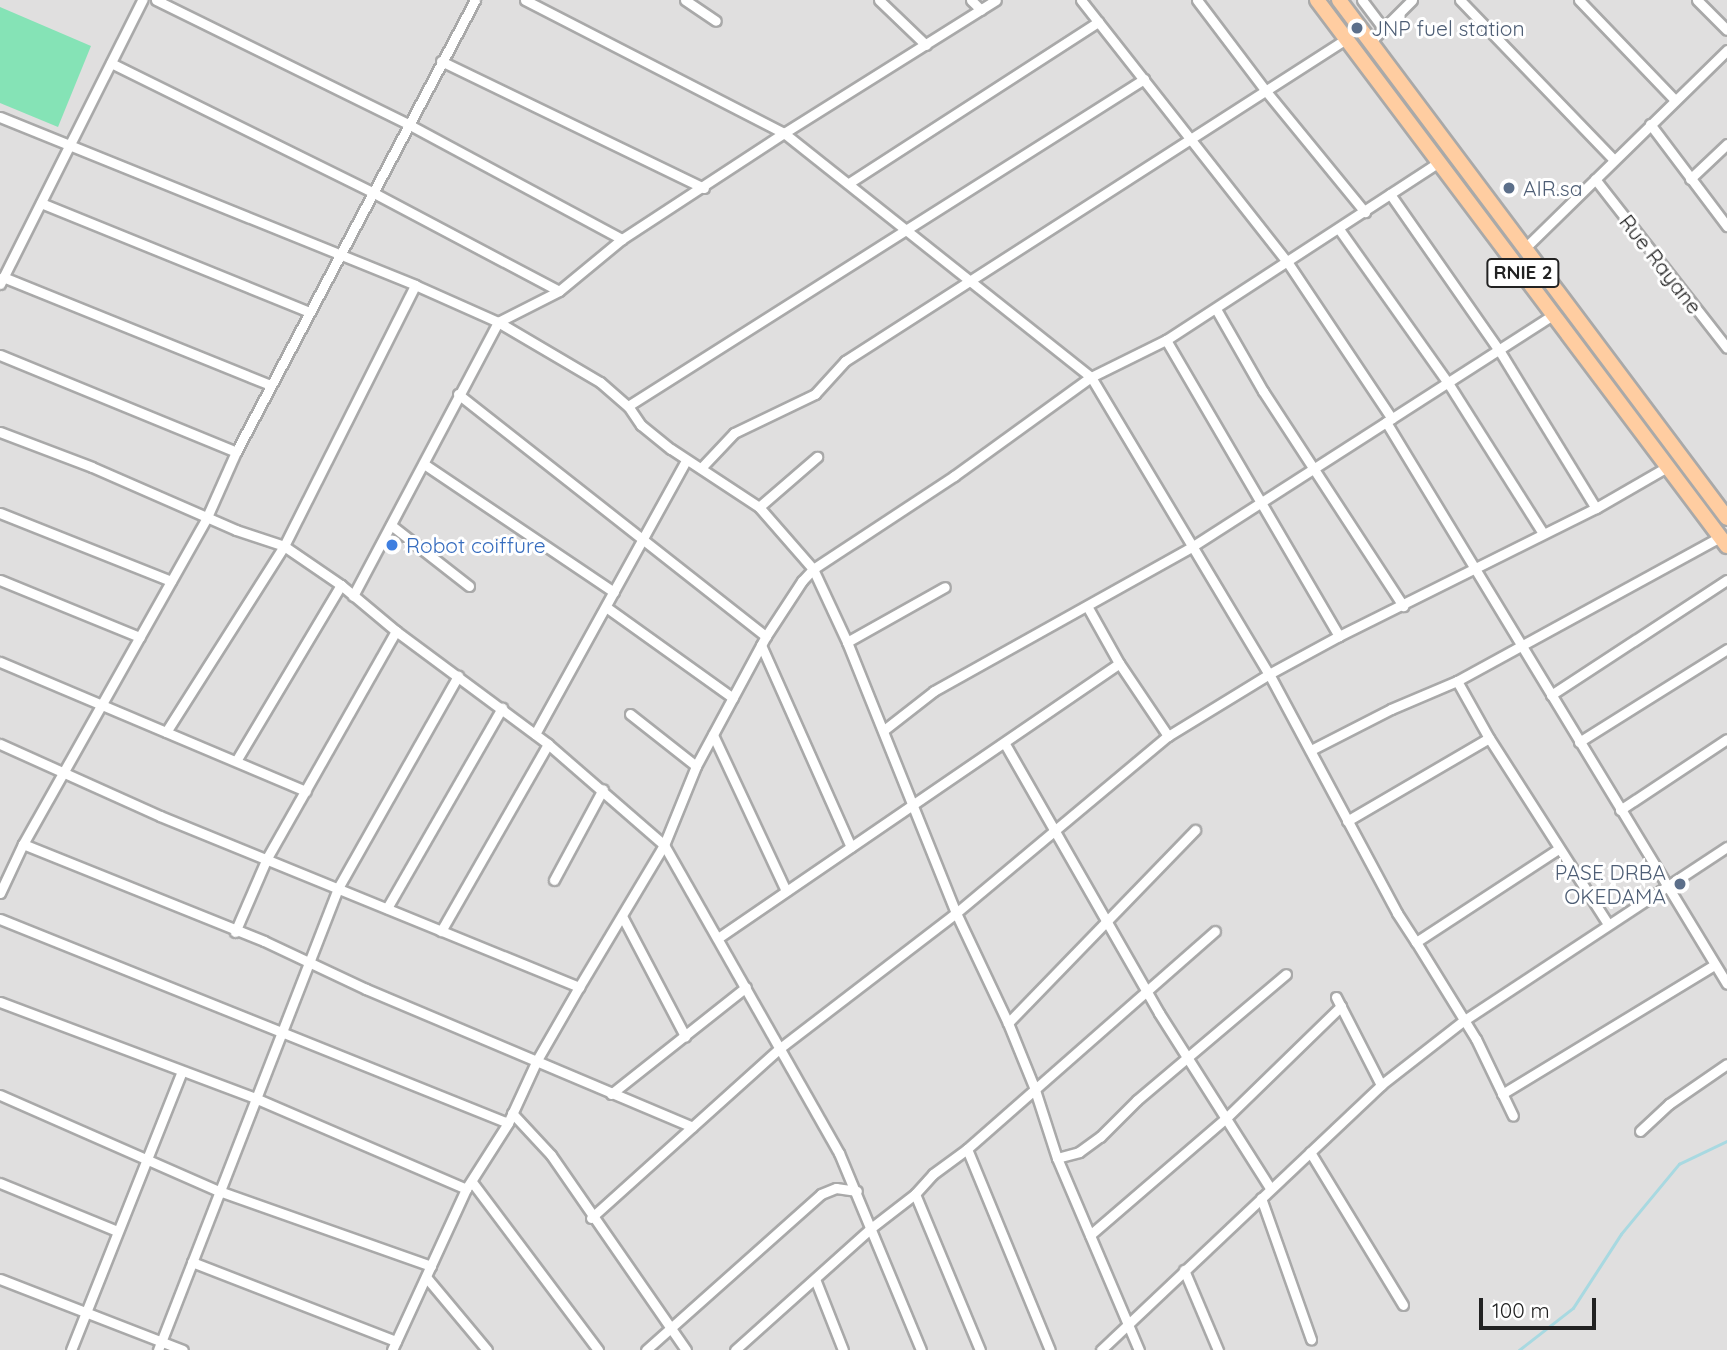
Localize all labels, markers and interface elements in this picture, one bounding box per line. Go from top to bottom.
place label: JNP fuel station [1371,15,1525,41]
marker: JNP fuel station [1349,20,1365,36]
place label: AIR.sa [1523,175,1582,201]
marker: AIR.sa [1501,180,1517,196]
street label: Rue Rayane [1614,209,1708,319]
road number: RNIE 2 [1486,258,1560,288]
place label: Robot coiffure [406,532,546,558]
marker: Robot coiffure [384,537,400,553]
place label: PASE DRBA OKEDAMA [1555,859,1666,909]
marker: PASE DRBA OKEDAMA [1672,876,1688,892]
scale bar [1482,1284,1599,1328]
text: 100 m [1492,1297,1550,1323]

